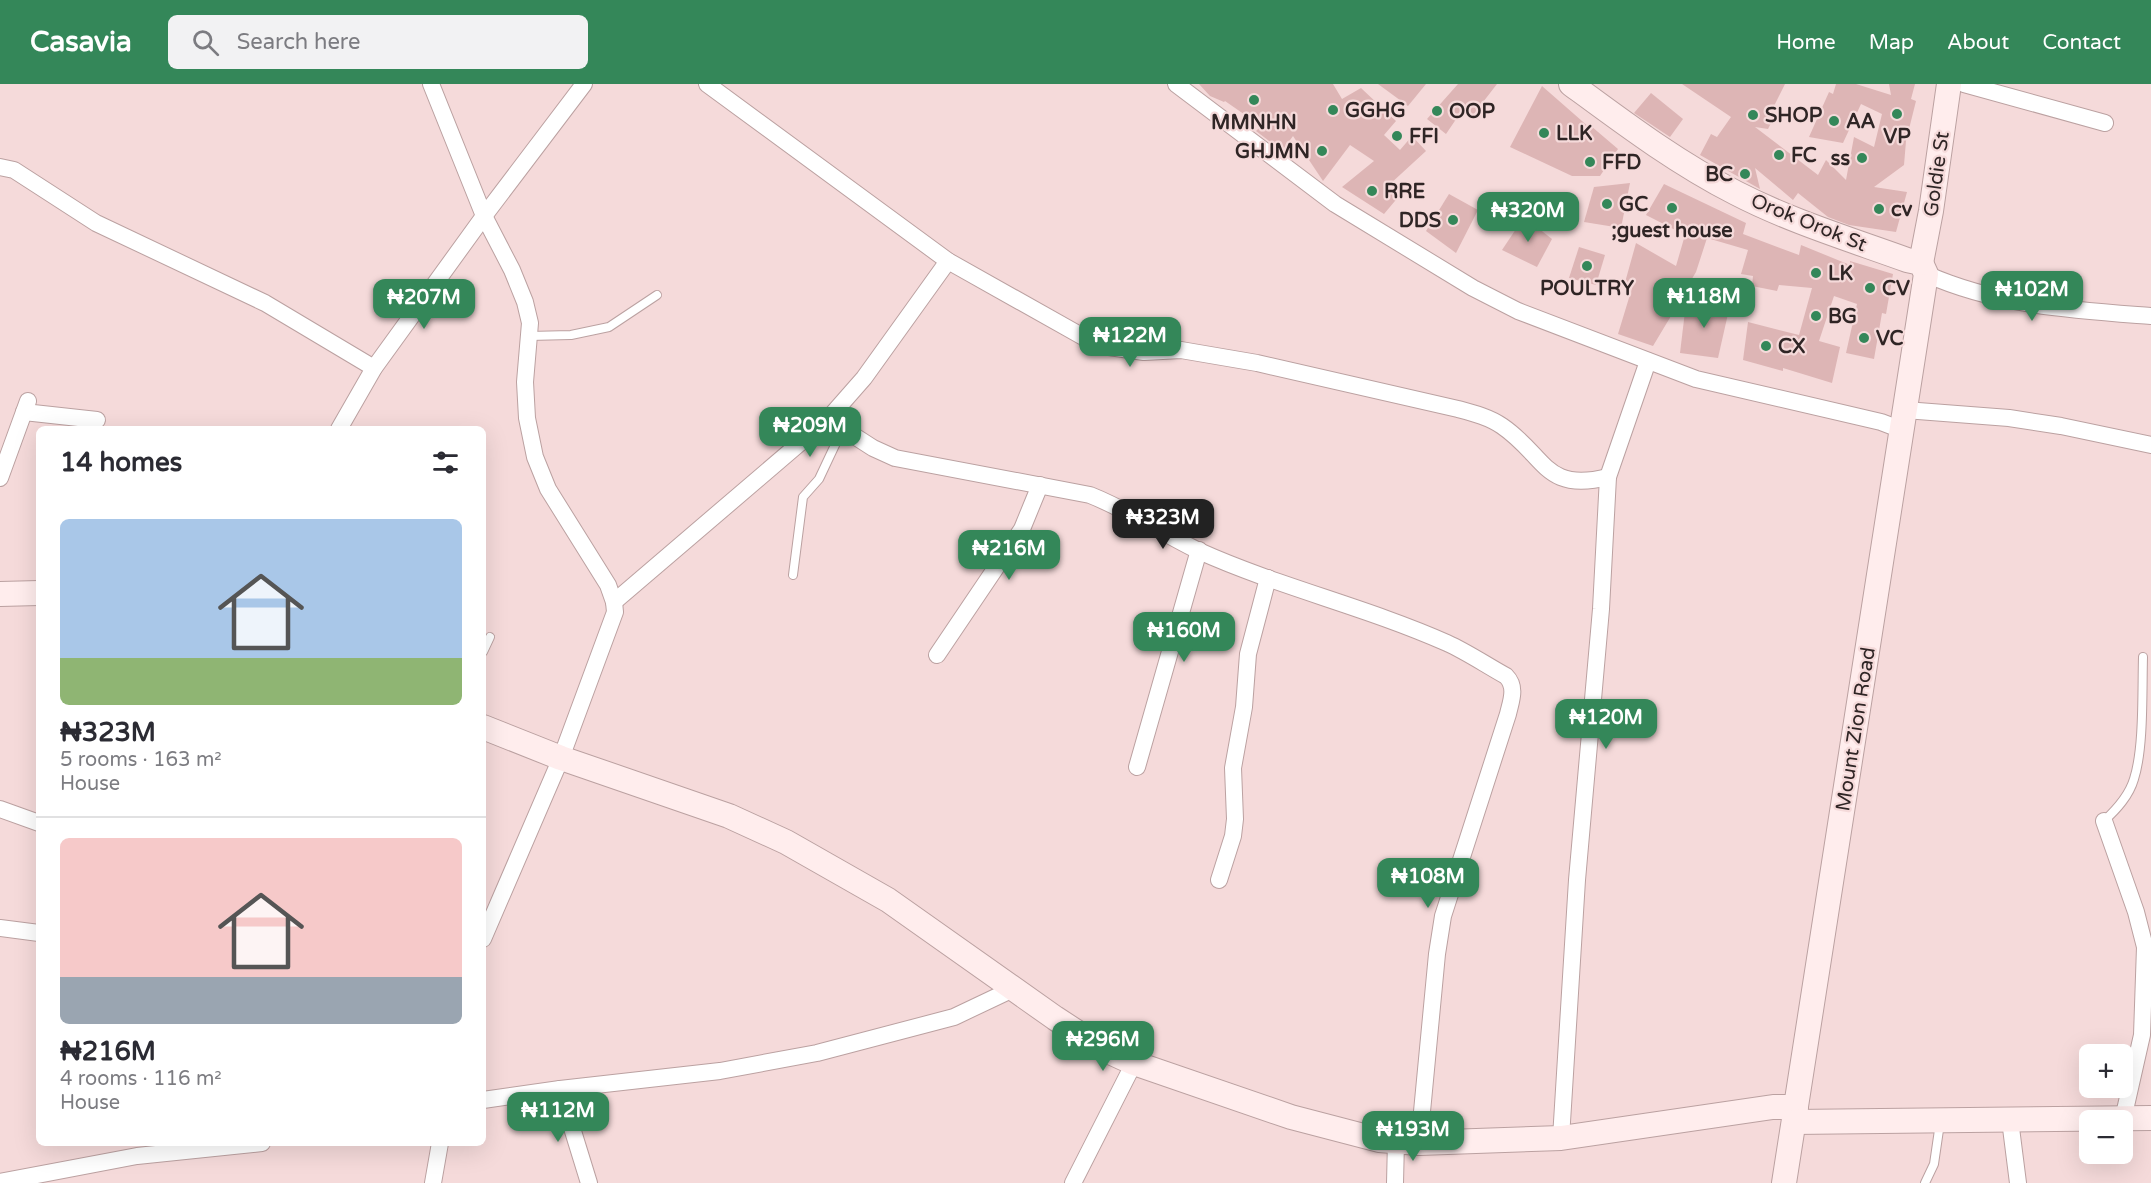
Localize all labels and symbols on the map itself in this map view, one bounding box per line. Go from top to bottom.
marker: MMNHN [1247,93,1261,107]
place label: GGHG [1345,99,1406,123]
place label: OOP [1449,100,1495,124]
marker: GGHG [1326,103,1340,117]
marker: OOP [1430,104,1444,118]
place label: SHOP [1765,104,1823,128]
marker: VP [1890,107,1904,121]
marker: SHOP [1746,108,1760,122]
place label: AA [1846,110,1876,134]
place label: MMNHN [1211,111,1297,135]
marker: AA [1827,114,1841,128]
place label: LLK [1556,122,1593,146]
place label: FFI [1409,125,1439,149]
place label: VP [1883,125,1911,149]
marker: LLK [1537,126,1551,140]
marker: FFI [1390,129,1404,143]
street label: Goldie St [1919,130,1955,218]
place label: GHJMN [1235,140,1310,164]
marker: GHJMN [1315,144,1329,158]
place label: FC [1791,144,1817,168]
place label: ss [1831,147,1850,171]
marker: FC [1772,148,1786,162]
place label: FFD [1602,151,1641,175]
marker: ss [1855,151,1869,165]
marker: FFD [1583,155,1597,169]
place label: BC [1705,163,1733,187]
marker: BC [1738,167,1752,181]
place label: RRE [1384,180,1425,204]
marker: RRE [1365,184,1379,198]
street label: Orok Orok St [1747,189,1870,257]
pin: ₦320M [1486,192,1570,243]
place label: GC [1619,193,1648,217]
marker: GC [1600,197,1614,211]
place label: cv [1891,198,1913,222]
marker: ;guest house [1665,201,1679,215]
marker: cv [1872,202,1886,216]
place label: DDS [1399,209,1441,233]
marker: DDS [1446,213,1460,227]
place label: ;guest house [1611,219,1733,243]
marker: POULTRY [1580,259,1594,273]
place label: LK [1828,262,1854,286]
marker: LK [1809,266,1823,280]
pin: ₦102M [1990,271,2074,322]
place label: POULTRY [1540,277,1634,301]
place label: CV [1882,277,1910,301]
pin: ₦118M [1662,278,1746,329]
pin: ₦207M [382,279,466,330]
marker: CV [1863,281,1877,295]
place label: BG [1828,305,1857,329]
marker: BG [1809,309,1823,323]
pin: ₦122M [1088,317,1172,368]
place label: VC [1876,327,1904,351]
marker: VC [1857,331,1871,345]
place label: CX [1778,335,1805,359]
marker: CX [1759,339,1773,353]
pin: ₦209M [768,407,852,458]
pin: ₦323M [1121,499,1205,550]
pin: ₦216M [967,530,1051,581]
pin: ₦160M [1142,612,1226,663]
street label: Mount Zion Road [1831,645,1881,813]
pin: ₦120M [1564,699,1648,750]
pin: ₦108M [1386,858,1470,909]
pin: ₦296M [1061,1021,1145,1072]
pin: ₦112M [516,1092,600,1143]
pin: ₦193M [1371,1111,1455,1162]

